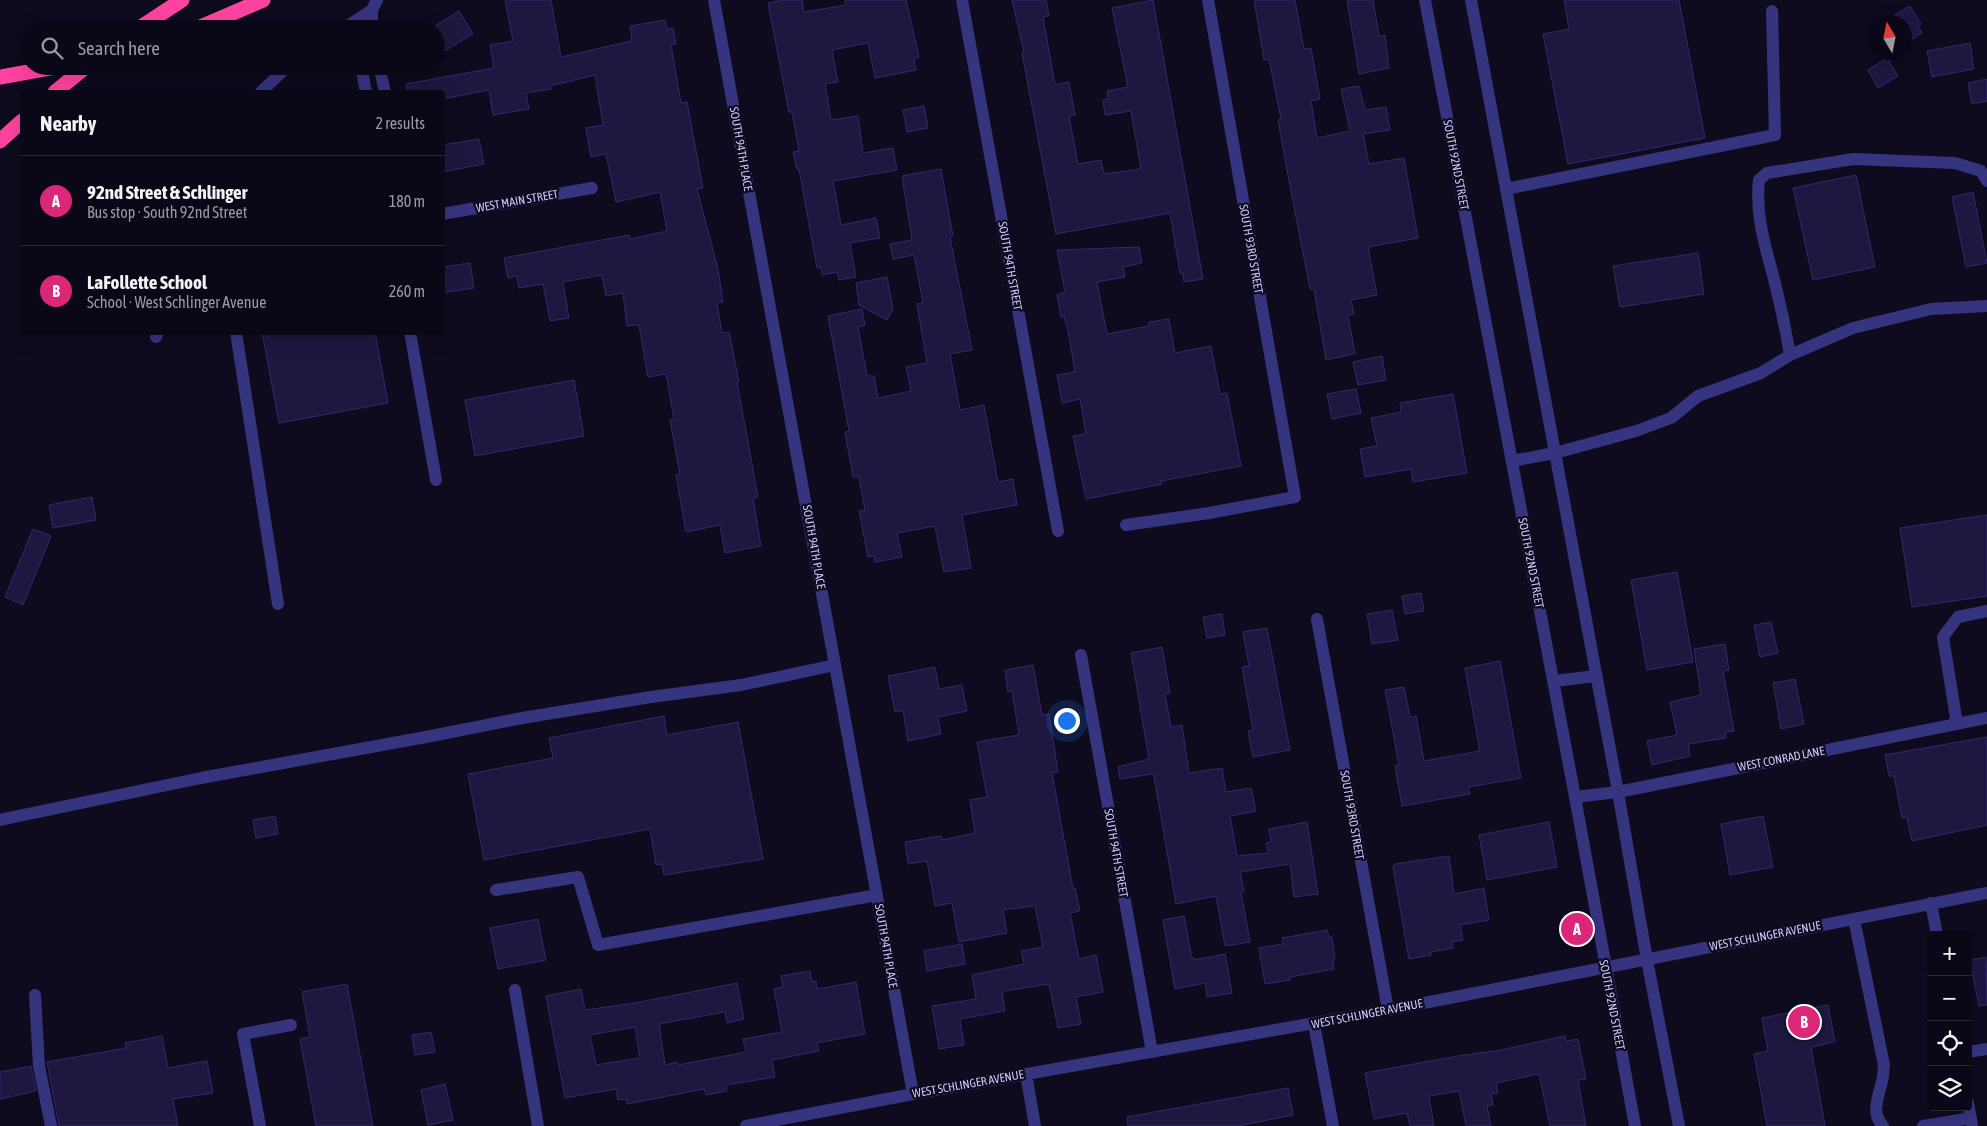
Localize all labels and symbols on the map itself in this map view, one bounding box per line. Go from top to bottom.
north arrow [1867,15,1912,60]
street label: SOUTH 94TH PLACE [727,106,755,192]
street label: SOUTH 92ND STREET [1440,119,1472,212]
street label: WEST MAIN STREET [475,187,560,215]
street label: SOUTH 93RD STREET [1236,203,1266,295]
street label: SOUTH 94TH STREET [995,220,1025,312]
street label: SOUTH 94TH PLACE [800,504,828,590]
street label: SOUTH 92ND STREET [1515,517,1547,610]
your location [1054,708,1080,734]
street label: WEST CONRAD LANE [1736,744,1826,774]
street label: SOUTH 93RD STREET [1337,769,1367,861]
street label: SOUTH 94TH STREET [1101,807,1131,899]
street label: SOUTH 94TH PLACE [872,903,900,989]
pin: A [1561,910,1593,948]
street label: WEST SCHLINGER AVENUE [1708,918,1822,954]
street label: SOUTH 92ND STREET [1596,959,1628,1052]
street label: WEST SCHLINGER AVENUE [1310,996,1424,1032]
pin: B [1788,1003,1820,1041]
street label: WEST SCHLINGER AVENUE [911,1067,1025,1101]

